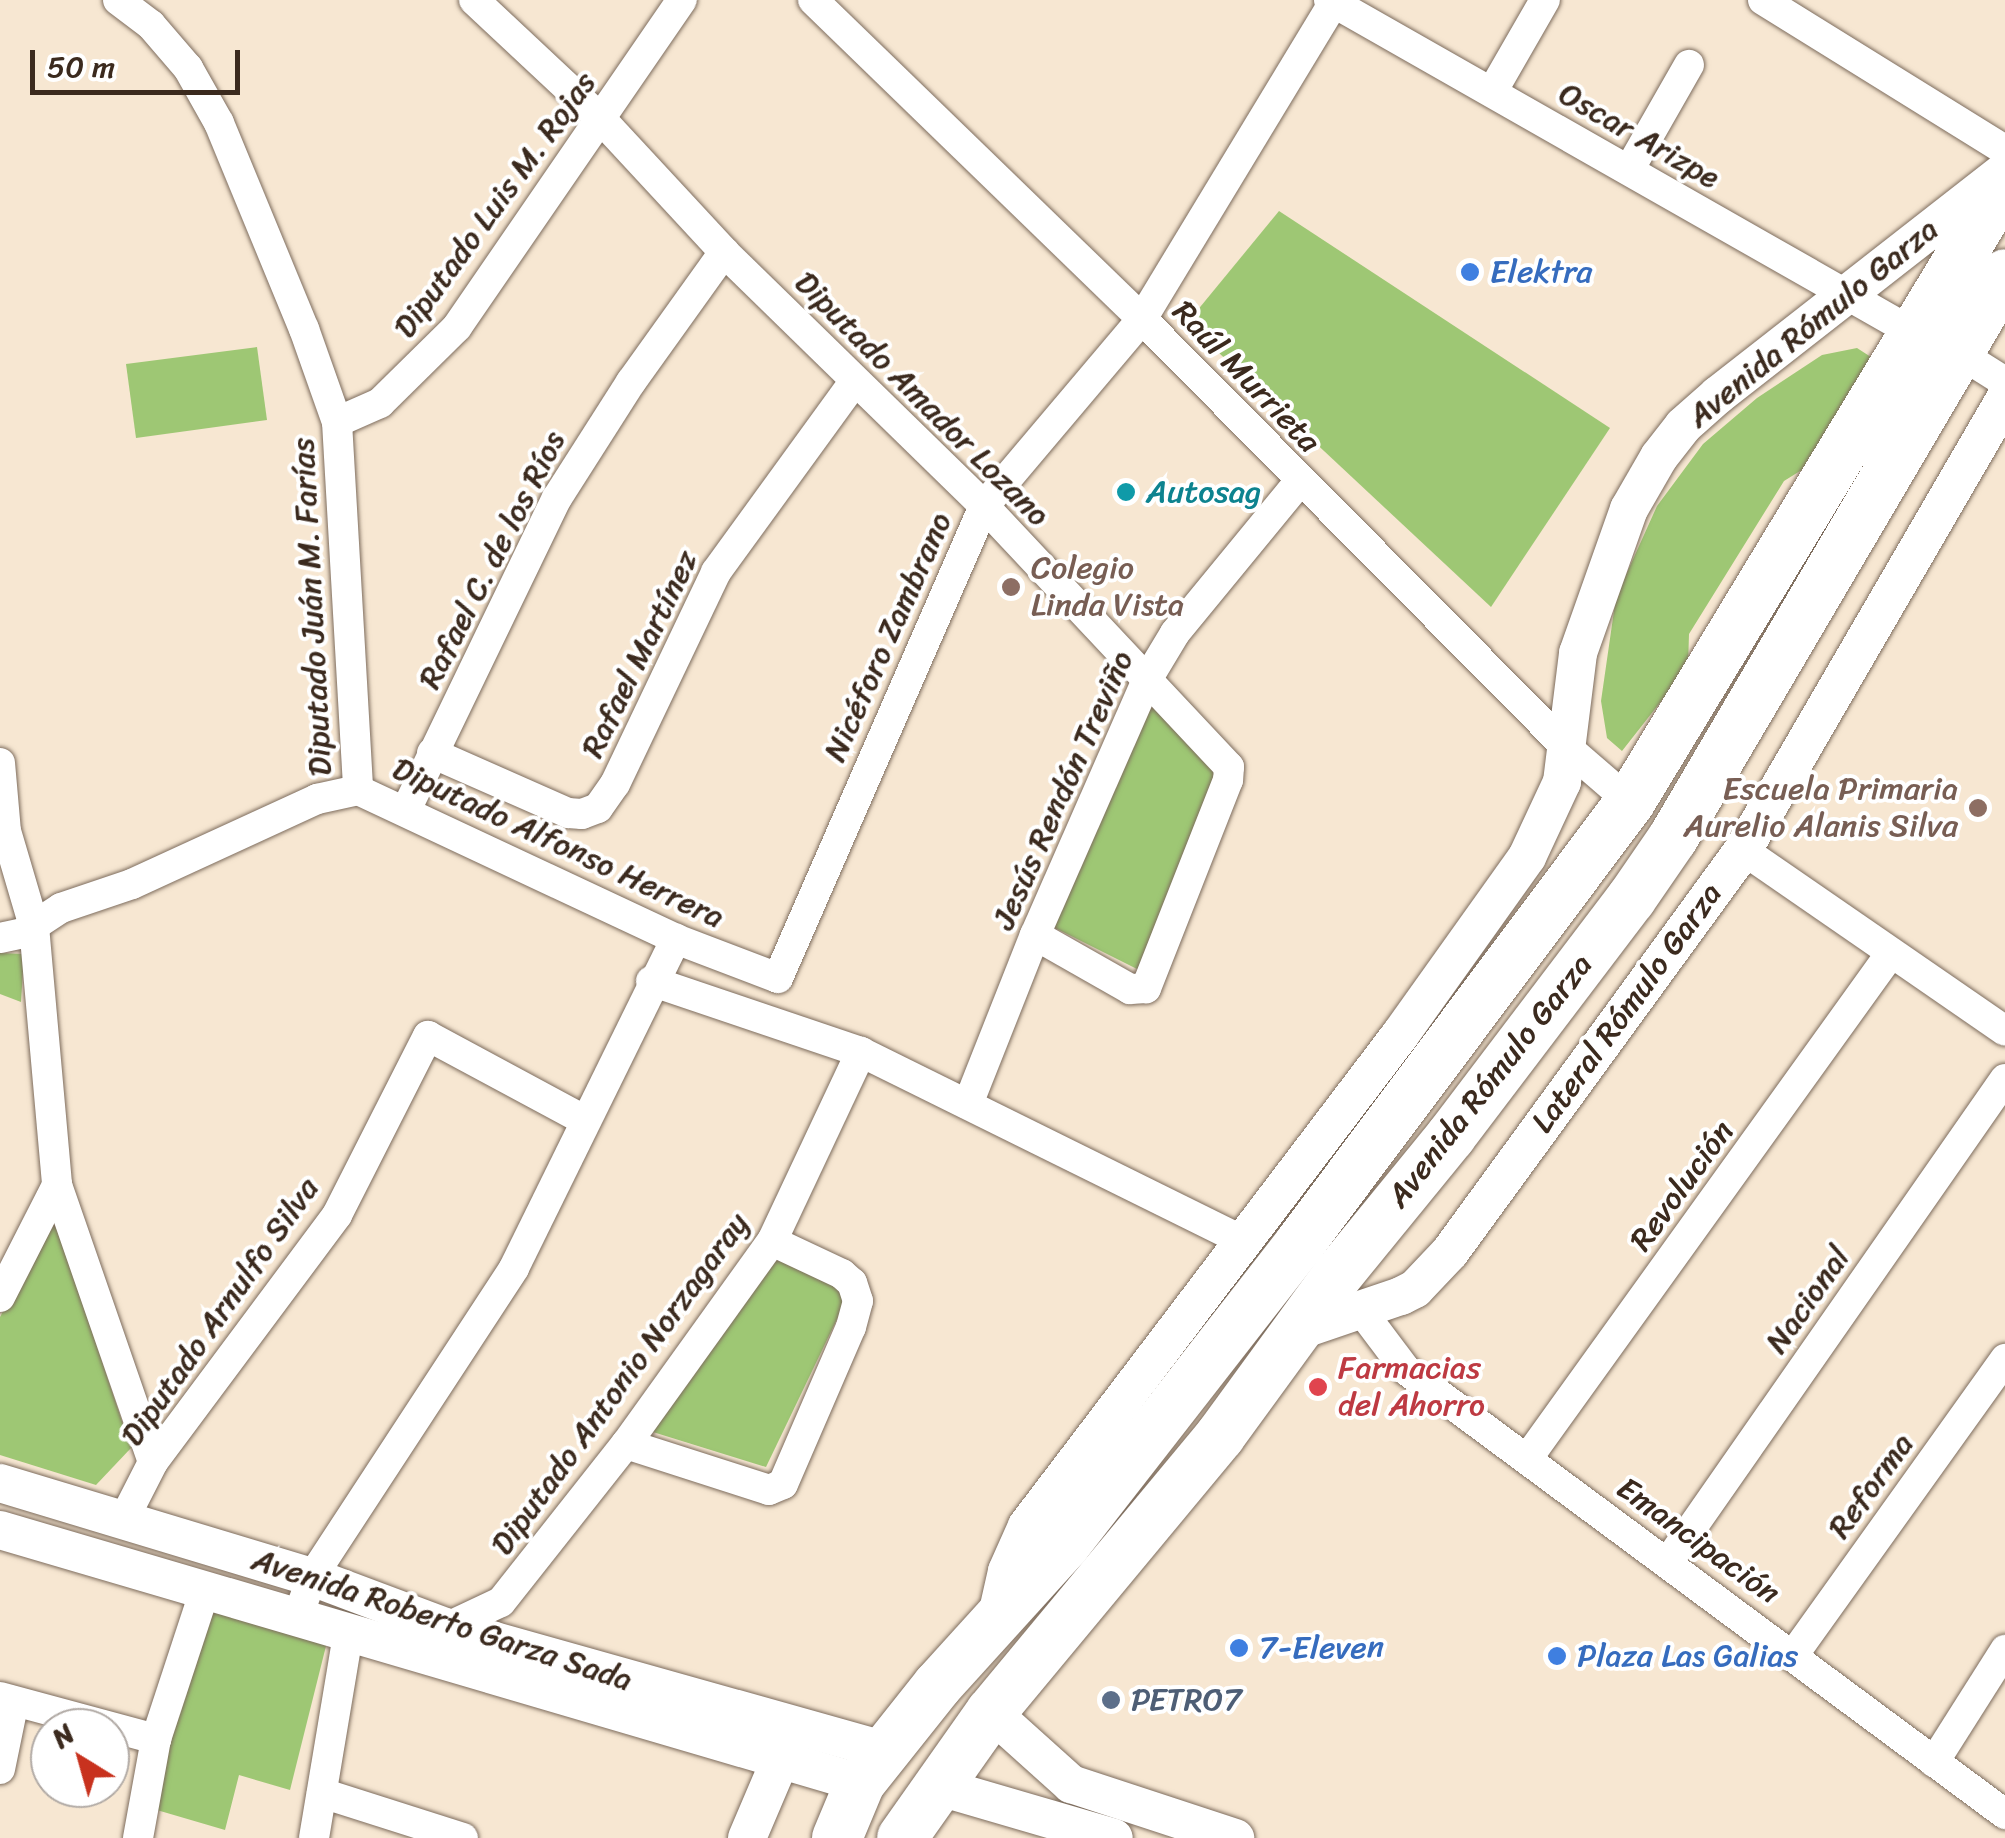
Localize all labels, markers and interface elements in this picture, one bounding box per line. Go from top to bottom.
scale bar [35,30,245,92]
text: 50 m [47,40,115,94]
street label: Diputado Luis M. Rojas [386,65,604,345]
street label: Oscar Arizpe [1551,74,1727,198]
street label: Avenida Rómulo Garza [1680,210,1946,436]
place label: Elektra [1490,253,1592,291]
marker: Elektra [1459,261,1481,283]
street label: Diputado Amador Lozano [786,263,1058,535]
street label: Raúl Murrieta [1165,294,1327,460]
street label: Rafael C. de los Ríos [410,424,574,696]
street label: Diputado Juán M. Farías [284,437,340,777]
place label: Autosag [1146,473,1261,511]
marker: Autosag [1115,481,1137,503]
street label: Nicéforo Zambrano [816,507,960,767]
street label: Rafael Martínez [573,544,707,764]
place label: Colegio Linda Vista [1031,550,1186,625]
marker: Colegio Linda Vista [1000,576,1022,598]
street label: Jesús Rendón Treviño [985,645,1141,935]
street label: Diputado Alfonso Herrera [386,749,730,937]
place label: Escuela Primaria Aurelio Alanis Silva [1685,771,1958,846]
marker: Escuela Primaria Aurelio Alanis Silva [1967,797,1989,819]
street label: Lateral Rómulo Garza [1523,876,1731,1140]
street label: Avenida Rómulo Garza [1379,947,1601,1215]
street label: Revolución [1622,1113,1742,1259]
street label: Diputado Arnulfo Silva [113,1170,327,1454]
street label: Diputado Antonio Norzagaray [483,1206,757,1562]
street label: Nacional [1757,1239,1859,1361]
place label: Farmacias del Ahorro [1338,1350,1485,1425]
marker: Farmacias del Ahorro [1307,1376,1329,1398]
street label: Reforma [1820,1426,1922,1546]
street label: Emancipación [1609,1469,1787,1613]
street label: Avenida Roberto Garza Sada [247,1540,637,1700]
place label: 7-Eleven [1259,1629,1384,1667]
marker: 7-Eleven [1228,1637,1250,1659]
place label: Plaza Las Galias [1577,1637,1800,1675]
marker: Plaza Las Galias [1546,1645,1568,1667]
place label: PETRO7 [1131,1681,1242,1719]
marker: PETRO7 [1100,1689,1122,1711]
north arrow [30,1708,130,1808]
text: N [40,1710,85,1761]

